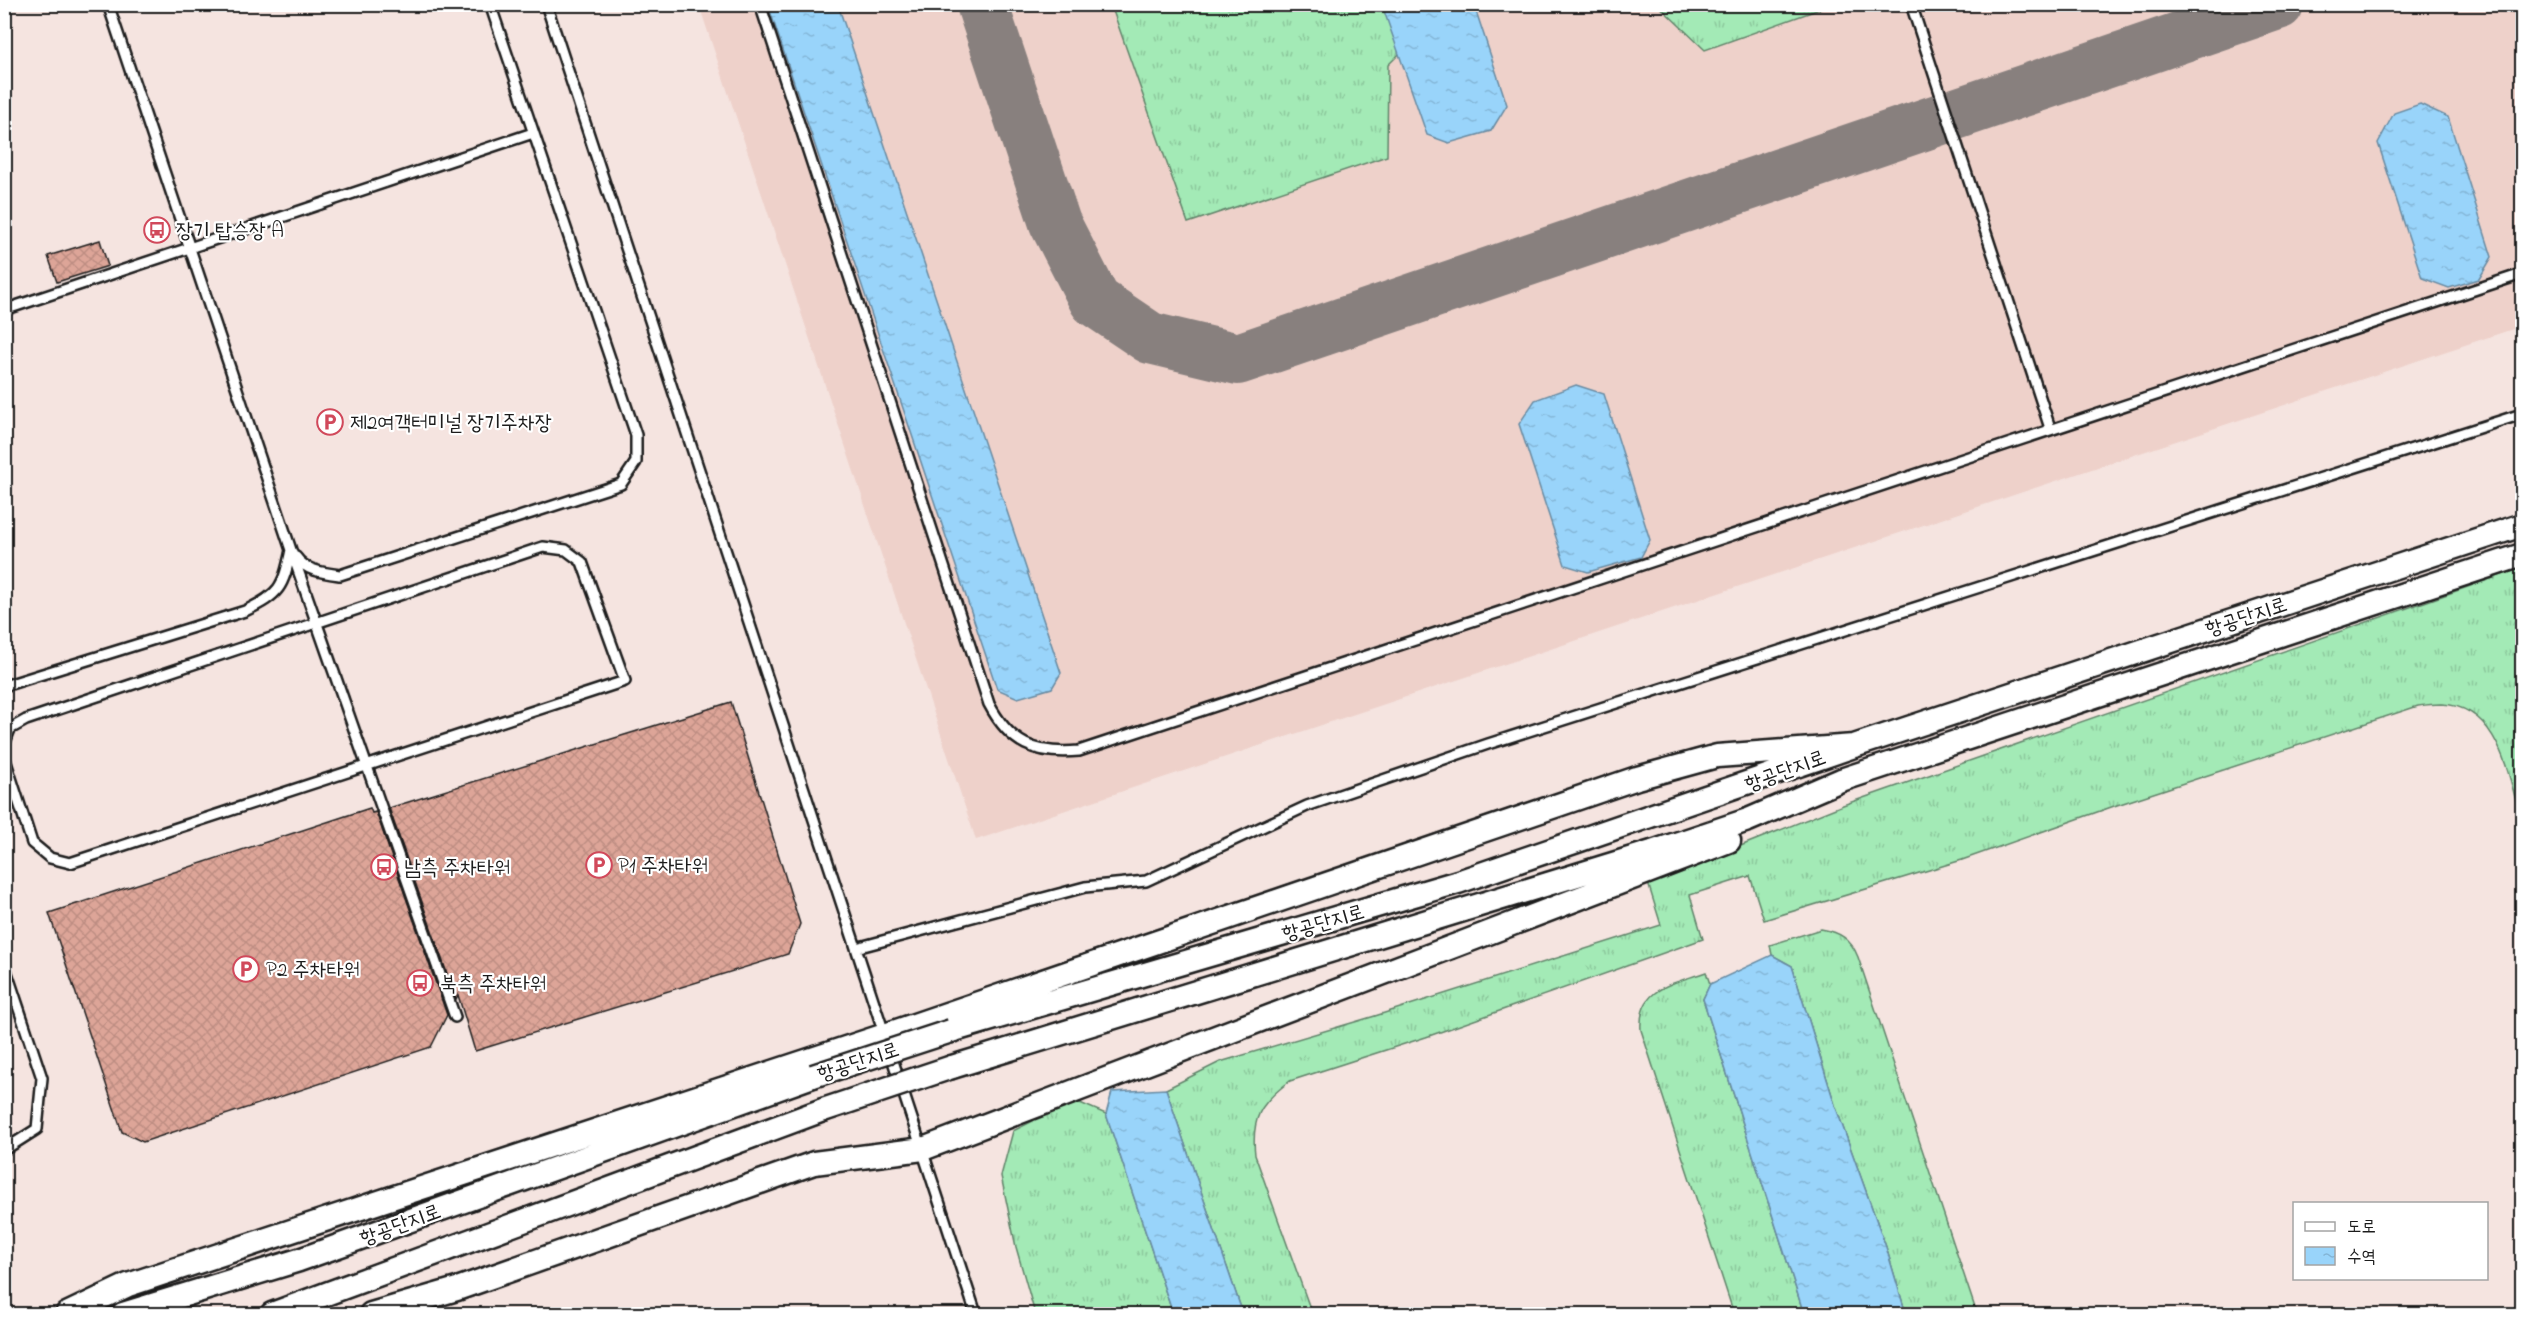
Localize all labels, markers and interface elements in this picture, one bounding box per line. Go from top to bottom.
bus stop icon: 장기 탑승장 A [142,215,172,245]
place label: 장기 탑승장 A [176,217,284,247]
parking icon: 제2여객터미널 장기주차장 [315,407,345,437]
place label: 제2여객터미널 장기주차장 [350,409,552,439]
street label: 항공단지로 [2202,591,2291,645]
street label: 항공단지로 [1741,743,1831,800]
parking icon: P1 주차타워 [584,850,614,880]
bus stop icon: 남측 주차타워 [369,852,399,882]
place label: P1 주차타워 [618,852,708,882]
place label: 남측 주차타워 [404,854,511,884]
street label: 항공단지로 [1279,898,1368,950]
parking icon: P2 주차타워 [231,954,261,984]
place label: P2 주차타워 [266,956,360,986]
bus stop icon: 북측 주차타워 [405,968,435,998]
place label: 북측 주차타워 [440,970,547,1000]
street label: 항공단지로 [814,1036,903,1090]
street label: 항공단지로 [356,1197,446,1254]
legend [2293,1202,2488,1280]
text: 도로 [2347,1215,2376,1241]
text: 수역 [2347,1245,2376,1271]

